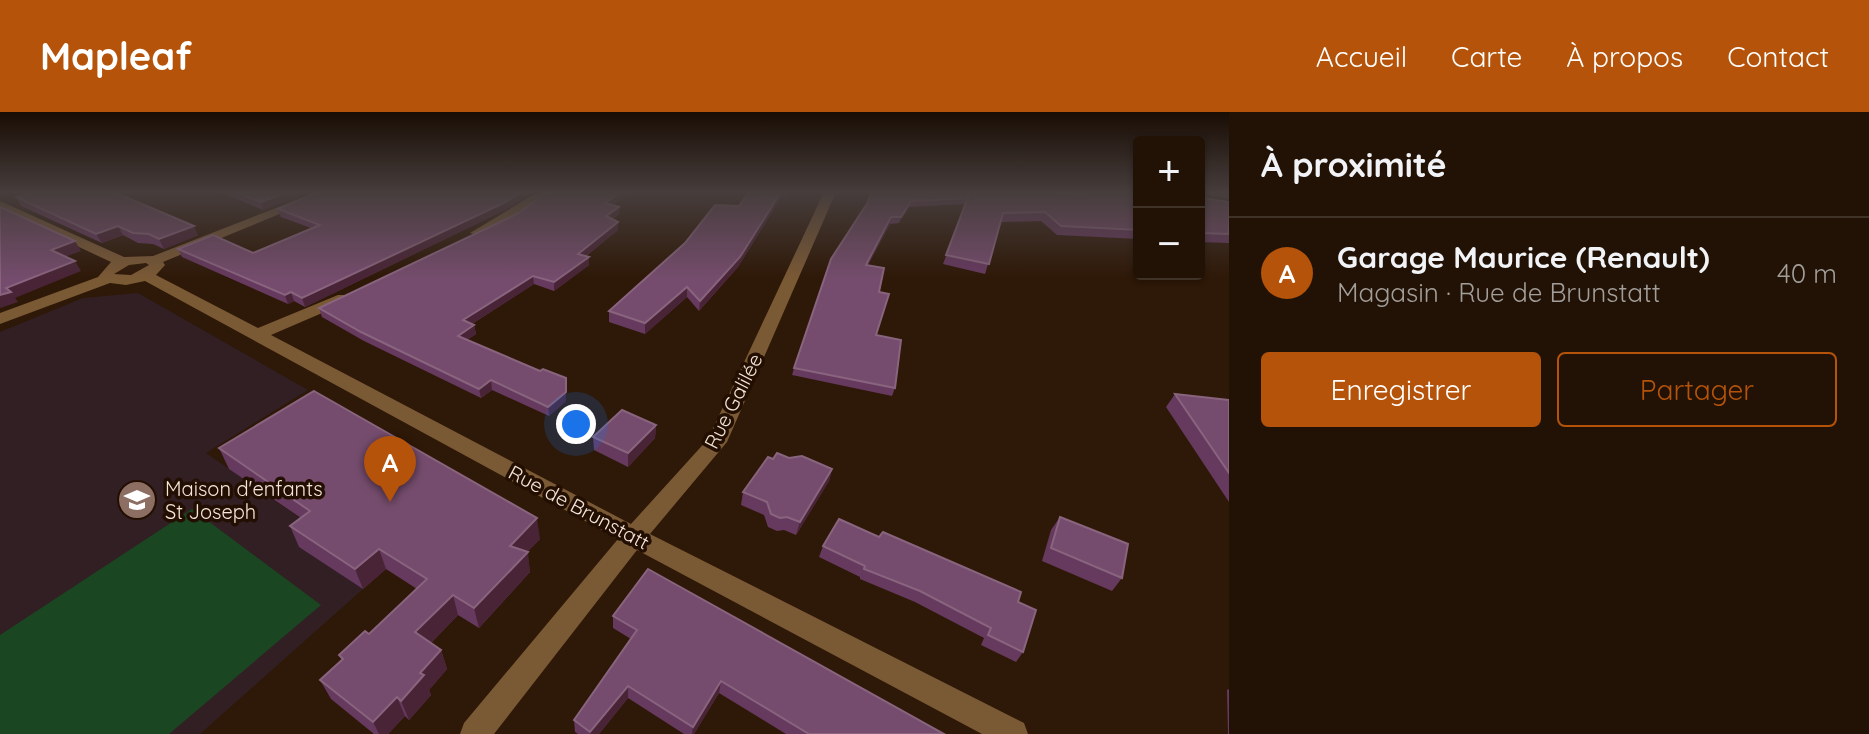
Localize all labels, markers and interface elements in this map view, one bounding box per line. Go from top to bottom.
text: Mapleaf [40,32,192,80]
text: Accueil [1316,39,1407,74]
text: Carte [1451,39,1522,74]
text: À propos [1566,39,1683,74]
text: Contact [1727,39,1829,74]
map controls [1133,136,1205,280]
button: + [1133,136,1205,208]
text: À proximité [1261,143,1447,186]
button: − [1133,208,1205,280]
text: Garage Maurice (Renault) [1337,238,1710,276]
text: A [1279,257,1295,290]
text: 40 m [1777,257,1837,290]
text: Magasin · Rue de Brunstatt [1337,276,1661,309]
street label: Rue Galilée [698,349,768,453]
button: Enregistrer [1261,352,1541,427]
button: Partager [1557,352,1837,427]
your location [556,404,596,444]
pin: A [364,436,416,502]
street label: Rue de Brunstatt [504,459,654,555]
place label: Maison d'enfants St Joseph [165,476,323,524]
school or university icon: Maison d'enfants St Joseph [116,479,158,521]

